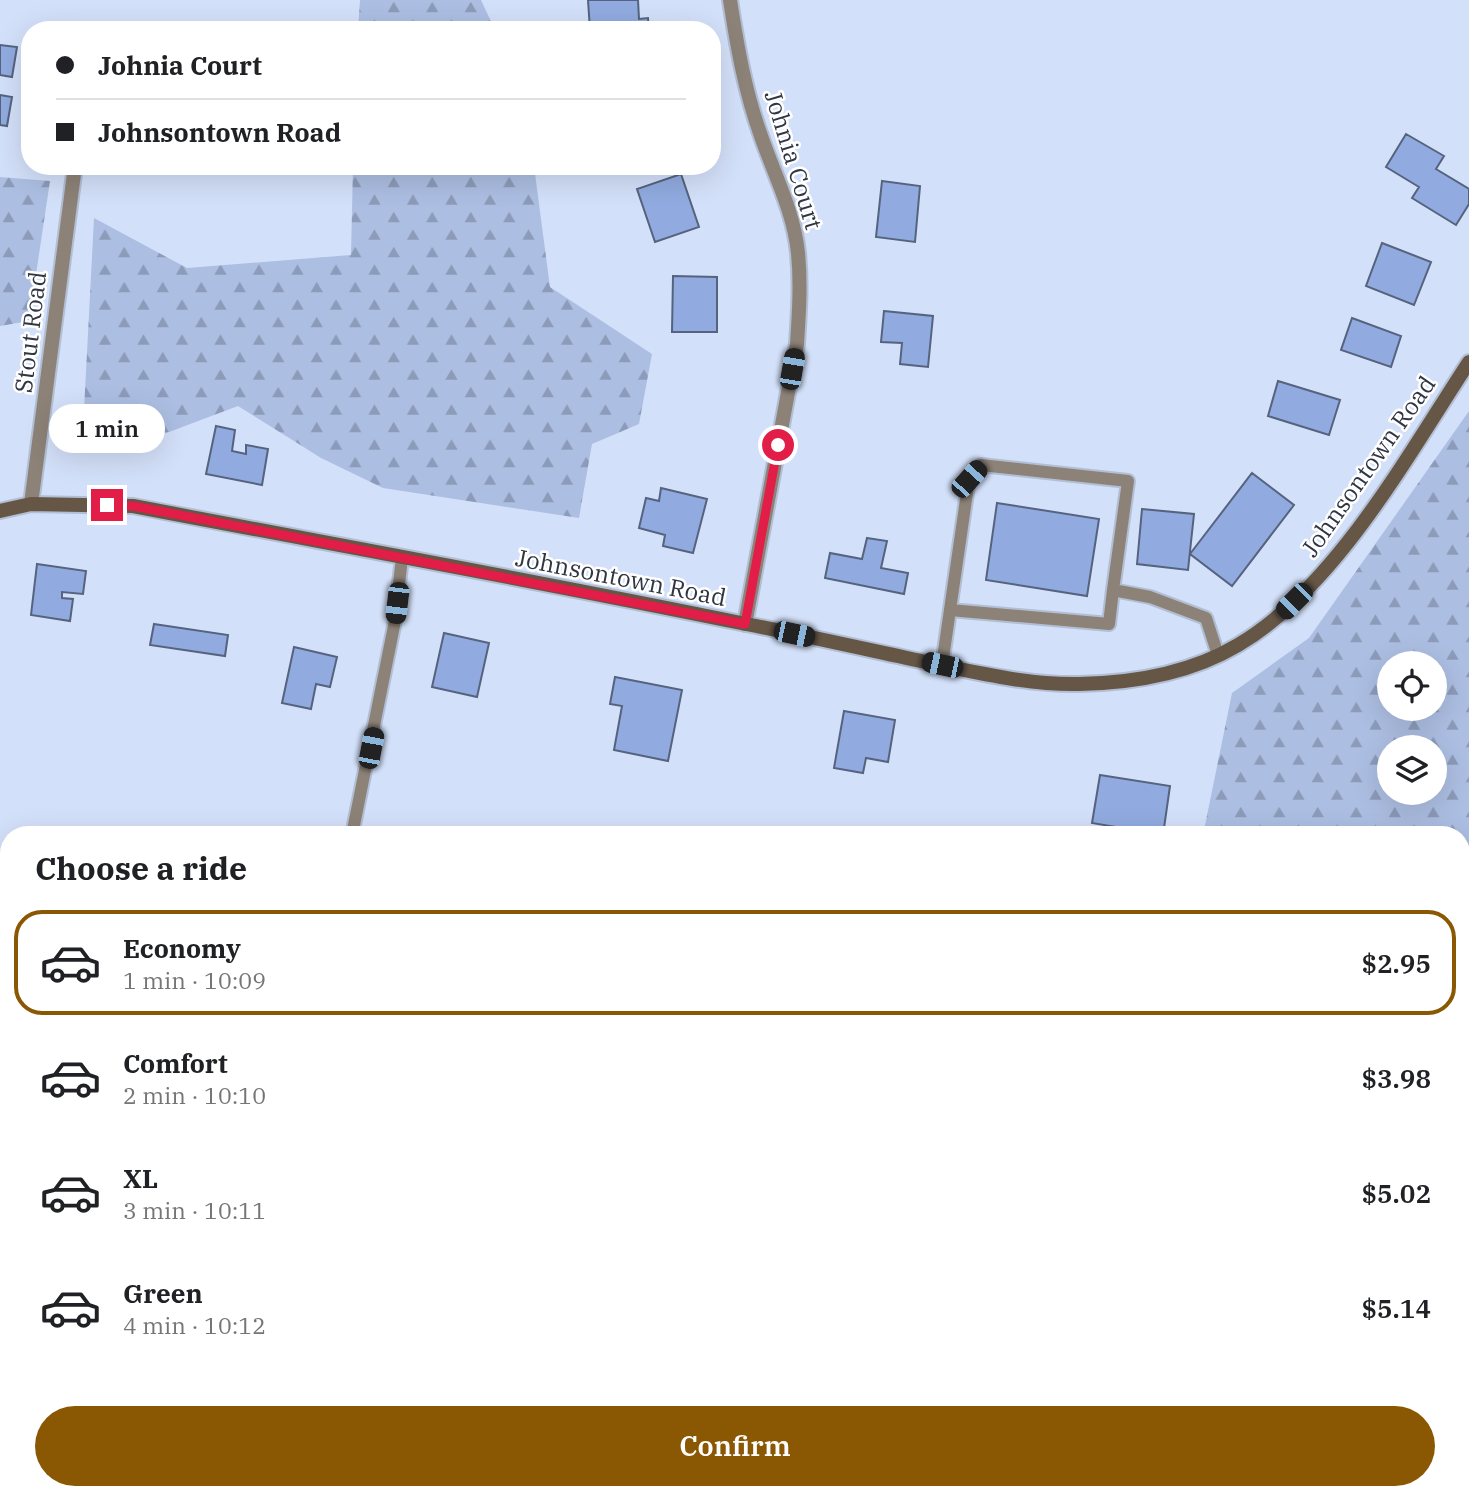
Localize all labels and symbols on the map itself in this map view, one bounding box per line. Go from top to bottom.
street label: Johnia Court [758,87,830,233]
street label: Stout Road [7,269,53,395]
car [779,346,806,392]
street label: Johnsontown Road [1294,369,1442,563]
callout: 1 min [49,404,165,452]
route start [762,429,794,461]
car [948,456,991,502]
route end [91,489,123,521]
street label: Johnsontown Road [513,541,729,613]
car [1272,579,1317,623]
car [385,581,410,625]
car [772,619,817,649]
car [920,650,965,680]
car [357,725,386,771]

